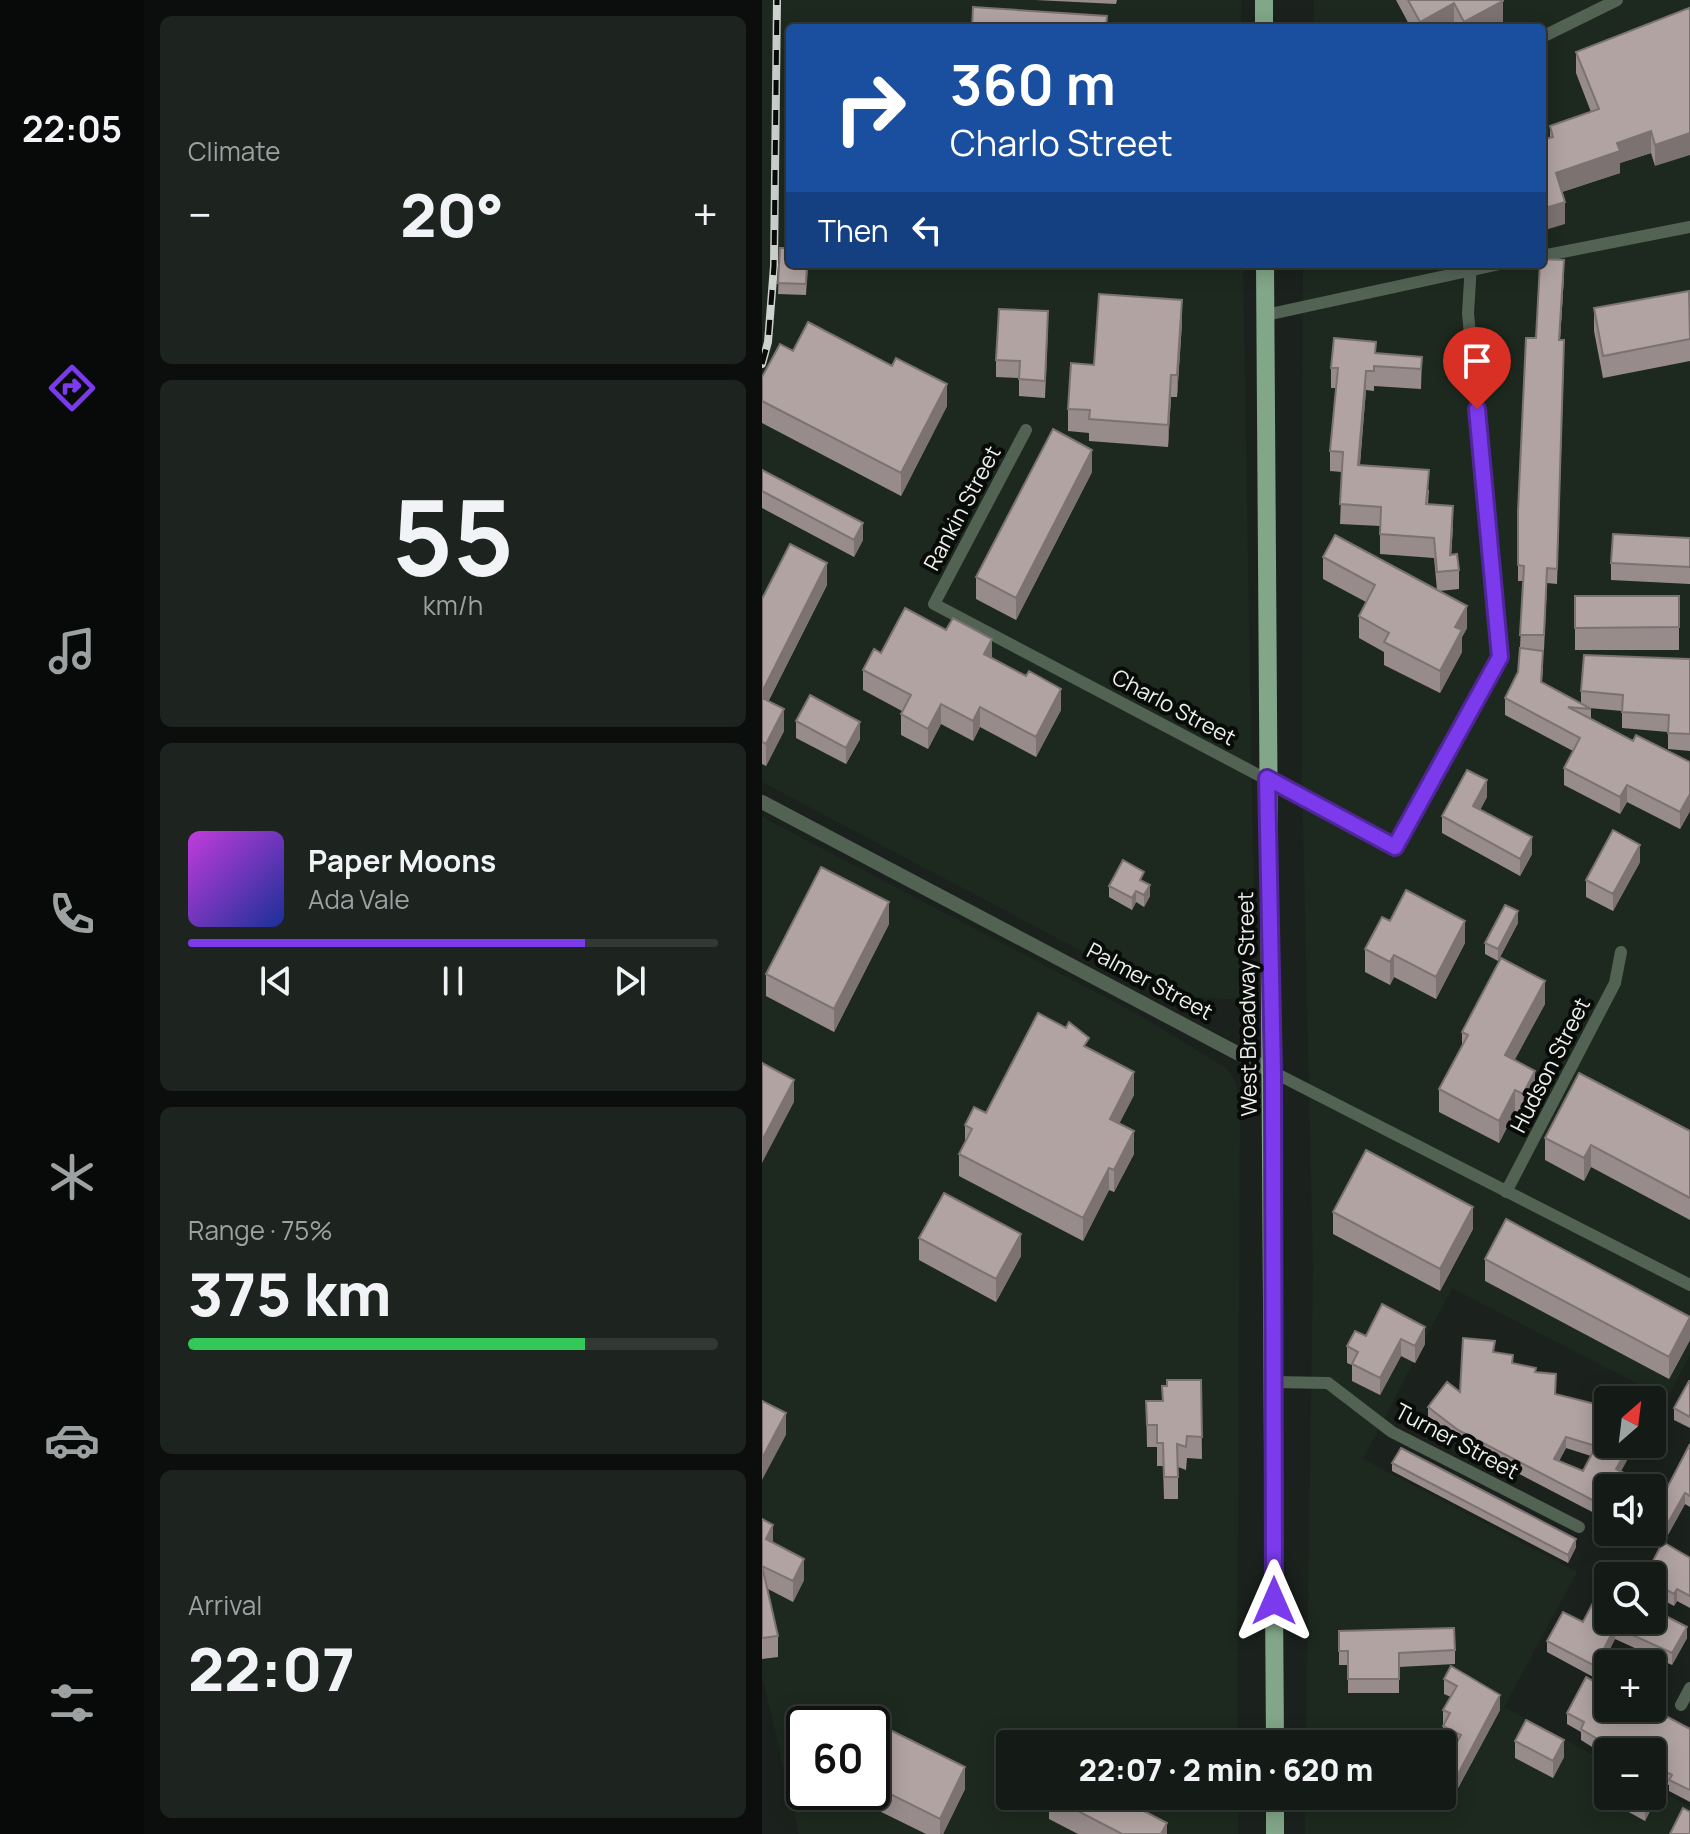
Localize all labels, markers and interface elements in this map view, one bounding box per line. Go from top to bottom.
text: 360 m [950,45,1116,122]
icon: right [818,56,922,160]
text: 22:05 [22,104,122,153]
text: Charlo Street [950,118,1173,167]
text: Climate [188,133,280,169]
text: 20° [400,173,504,255]
text: − [188,184,212,244]
text: + [693,184,718,244]
icon: left [905,208,949,252]
text: Then [818,210,889,251]
pin [1443,327,1511,409]
icon: arrive [1455,339,1499,383]
icon: directions [44,360,100,416]
street label: Rankin Street [917,440,1008,576]
text: 55 [392,464,514,606]
text: km/h [423,587,483,623]
icon: music [44,623,100,679]
street label: Charlo Street [1107,662,1241,752]
text: Paper Moons [308,840,496,881]
text: Ada Vale [308,881,410,917]
icon: phone [44,886,100,942]
street label: West Broadway Street [1230,891,1264,1117]
street label: Palmer Street [1082,935,1218,1027]
icon: previous [254,959,298,1003]
icon: pause [431,959,475,1003]
icon: next [608,959,652,1003]
street label: Hudson Street [1503,992,1597,1138]
icon: climate [44,1149,100,1205]
text: Range · 75% [188,1212,333,1248]
text: 375 km [188,1252,392,1334]
north arrow [1594,1386,1666,1458]
map controls [1594,1386,1666,1810]
street label: Turner Street [1390,1396,1524,1486]
icon: car [44,1412,100,1468]
button: sound [1594,1474,1666,1546]
position arrow [1232,1559,1316,1643]
button: search [1594,1562,1666,1634]
text: Arrival [188,1587,262,1623]
text: 22:07 [188,1627,355,1709]
button: + [1594,1650,1666,1722]
icon: filters [44,1675,100,1731]
speed limit sign: 60 [786,1706,890,1810]
button: − [1594,1738,1666,1810]
text: 22:07 · 2 min · 620 m [1079,1749,1373,1790]

